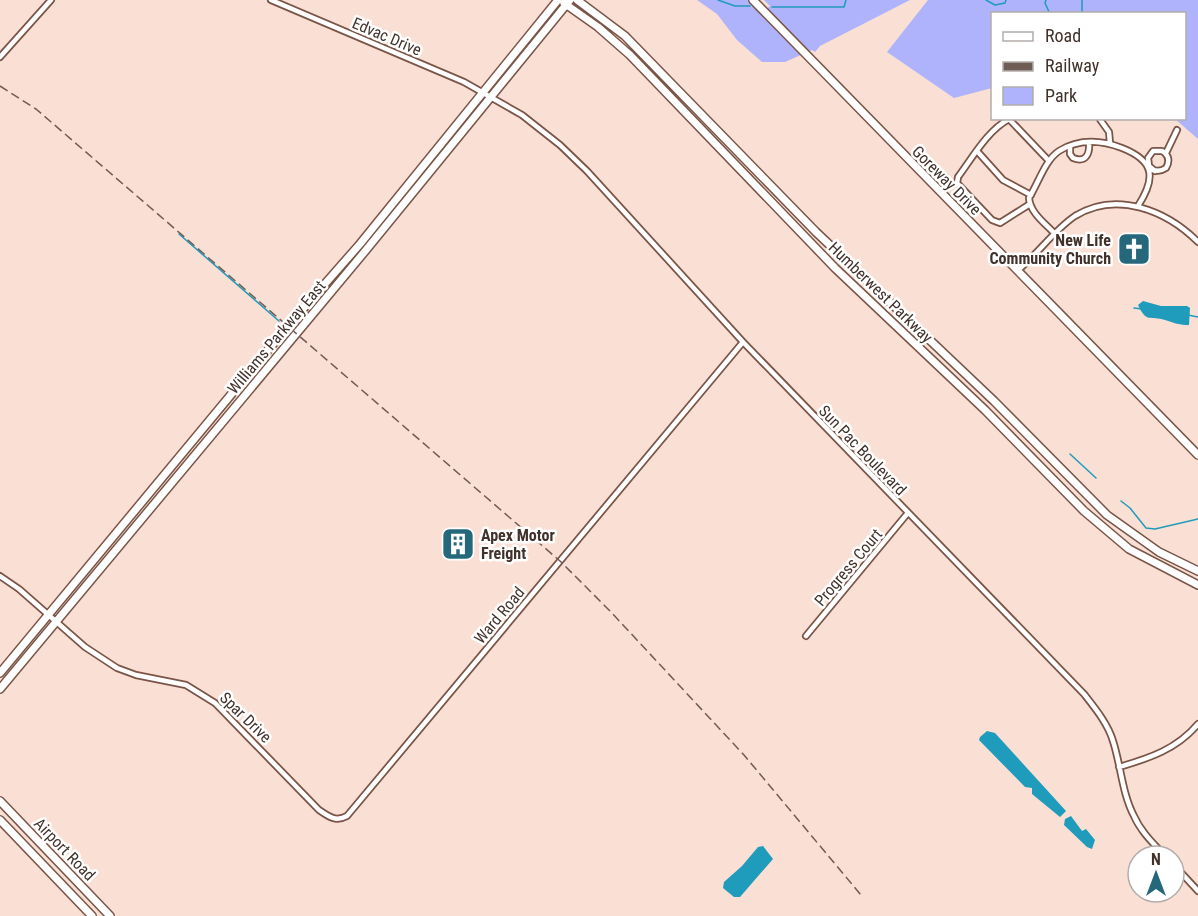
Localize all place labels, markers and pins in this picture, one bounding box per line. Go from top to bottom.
place label: New Life Community Church [989,231,1111,268]
church icon: New Life Community Church [1116,231,1152,267]
building icon: Apex Motor Freight [440,526,476,562]
place label: Apex Motor Freight [481,526,555,563]

